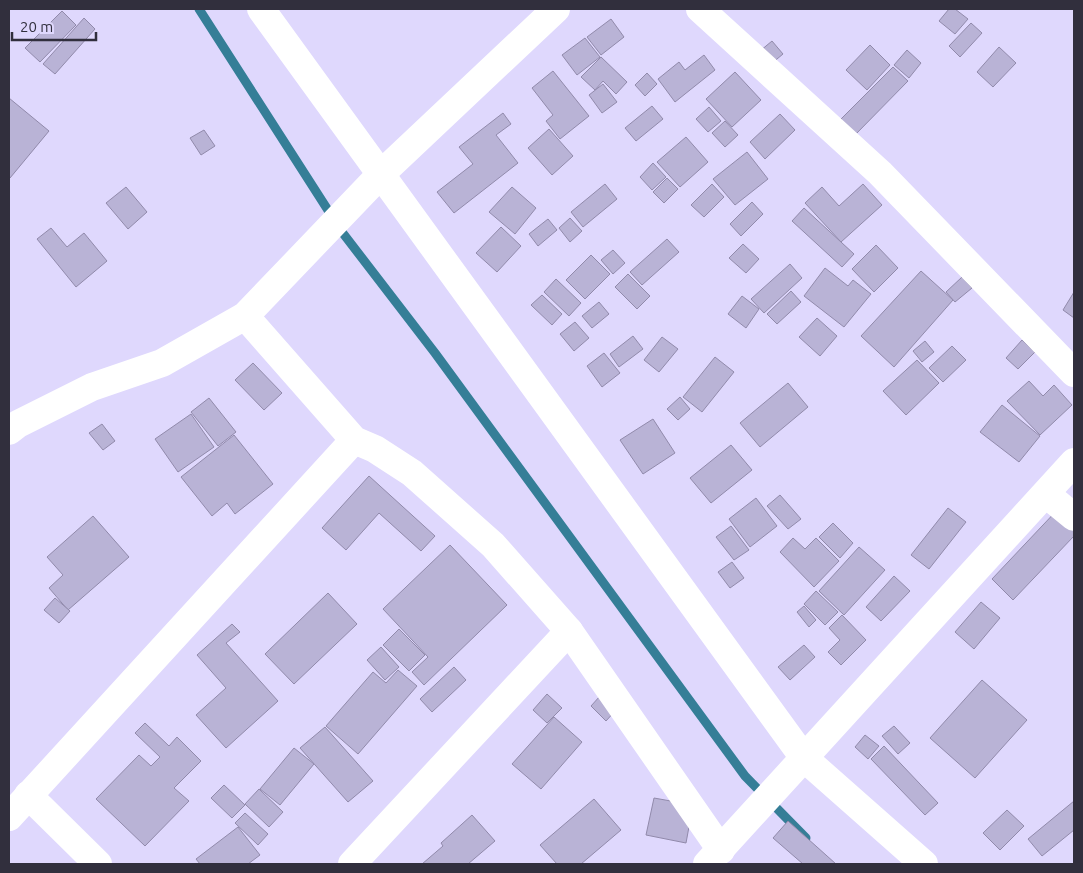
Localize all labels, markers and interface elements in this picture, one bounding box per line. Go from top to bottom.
scale bar [12,10,96,42]
text: 20 m [20,18,53,35]

